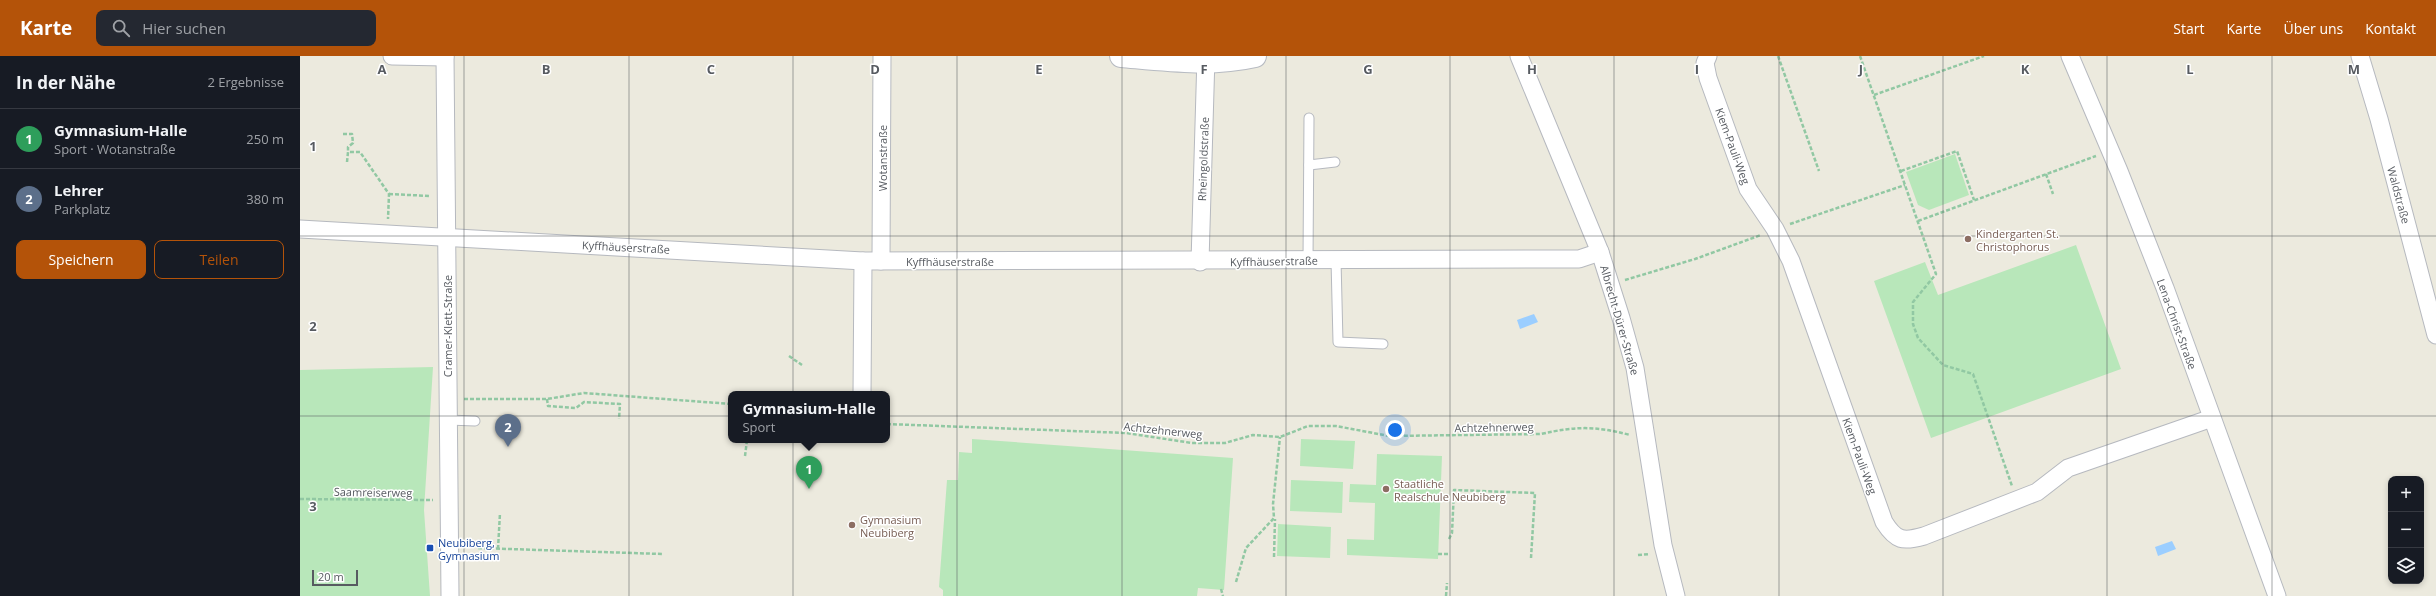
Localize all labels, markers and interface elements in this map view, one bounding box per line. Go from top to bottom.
search box [96,10,376,46]
text: Karte [20,15,72,41]
icon: search [110,17,132,39]
text: Hier suchen [142,18,226,38]
text: Start [2173,19,2205,38]
text: Karte [2227,19,2261,38]
text: Über uns [2283,19,2343,38]
text: Kontakt [2365,19,2416,38]
text: A [378,60,387,78]
text: B [542,60,551,78]
text: C [707,60,715,78]
text: D [870,60,880,78]
text: E [1035,60,1043,78]
text: F [1200,60,1208,78]
text: G [1363,60,1373,78]
text: H [1527,60,1537,78]
text: I [1695,60,1699,78]
text: J [1858,60,1863,78]
text: K [2021,60,2030,78]
text: L [2186,60,2194,78]
text: M [2348,60,2360,78]
text: In der Nähe [16,71,115,94]
text: 2 Ergebnisse [207,73,284,91]
street label: Kiem-Pauli-Weg [1712,106,1754,186]
street label: Rheingoldstraße [1194,117,1212,201]
text: Gymnasium-Halle [54,120,187,140]
street label: Wotanstraße [875,125,890,191]
text: 1 [25,130,33,148]
text: 250 m [246,130,284,148]
text: 1 [309,137,317,155]
text: Sport · Wotanstraße [54,140,175,158]
street label: Waldstraße [2384,165,2414,225]
text: Lehrer [54,180,104,200]
text: 2 [25,190,33,208]
text: 380 m [246,190,284,208]
text: Parkplatz [54,200,110,218]
place label: Kindergarten St. Christophorus [1976,226,2059,254]
marker: Kindergarten St. Christophorus [1963,234,1973,244]
street label: Kyffhäuserstraße [582,237,670,257]
button: Speichern [16,240,146,279]
button: Teilen [154,240,284,279]
street label: Kyffhäuserstraße [1230,253,1318,269]
street label: Kyffhäuserstraße [906,254,994,269]
street label: Albrecht-Dürer-Straße [1597,263,1643,377]
street label: Cramer-Klett-Straße [440,275,455,377]
street label: Lena-Christ-Straße [2154,277,2200,371]
text: 2 [309,317,317,335]
popup [728,391,890,443]
text: Gymnasium-Halle [742,398,876,418]
pin: 2 [495,414,521,447]
street label: Kiem-Pauli-Weg [1839,416,1881,496]
text: Sport [742,418,775,436]
street label: Achtzehnerweg [1123,418,1203,442]
street label: Achtzehnerweg [1454,419,1534,435]
your location [1385,420,1405,440]
pin: 1 [796,456,822,489]
place label: Staatliche Realschule Neubiberg [1394,476,1506,504]
map controls [2388,476,2424,584]
button: + [2388,476,2424,512]
street label: Saamreiserweg [334,484,412,500]
marker: Staatliche Realschule Neubiberg [1381,484,1391,494]
text: 3 [309,497,317,515]
place label: Gymnasium Neubiberg [860,512,922,540]
button: − [2388,512,2424,548]
marker: Gymnasium Neubiberg [847,520,857,530]
place label: Neubiberg, Gymnasium [438,535,500,563]
marker: Neubiberg, Gymnasium [425,543,435,553]
button: layers [2388,548,2424,584]
scale bar [312,568,358,587]
text: 20 m [318,569,344,584]

